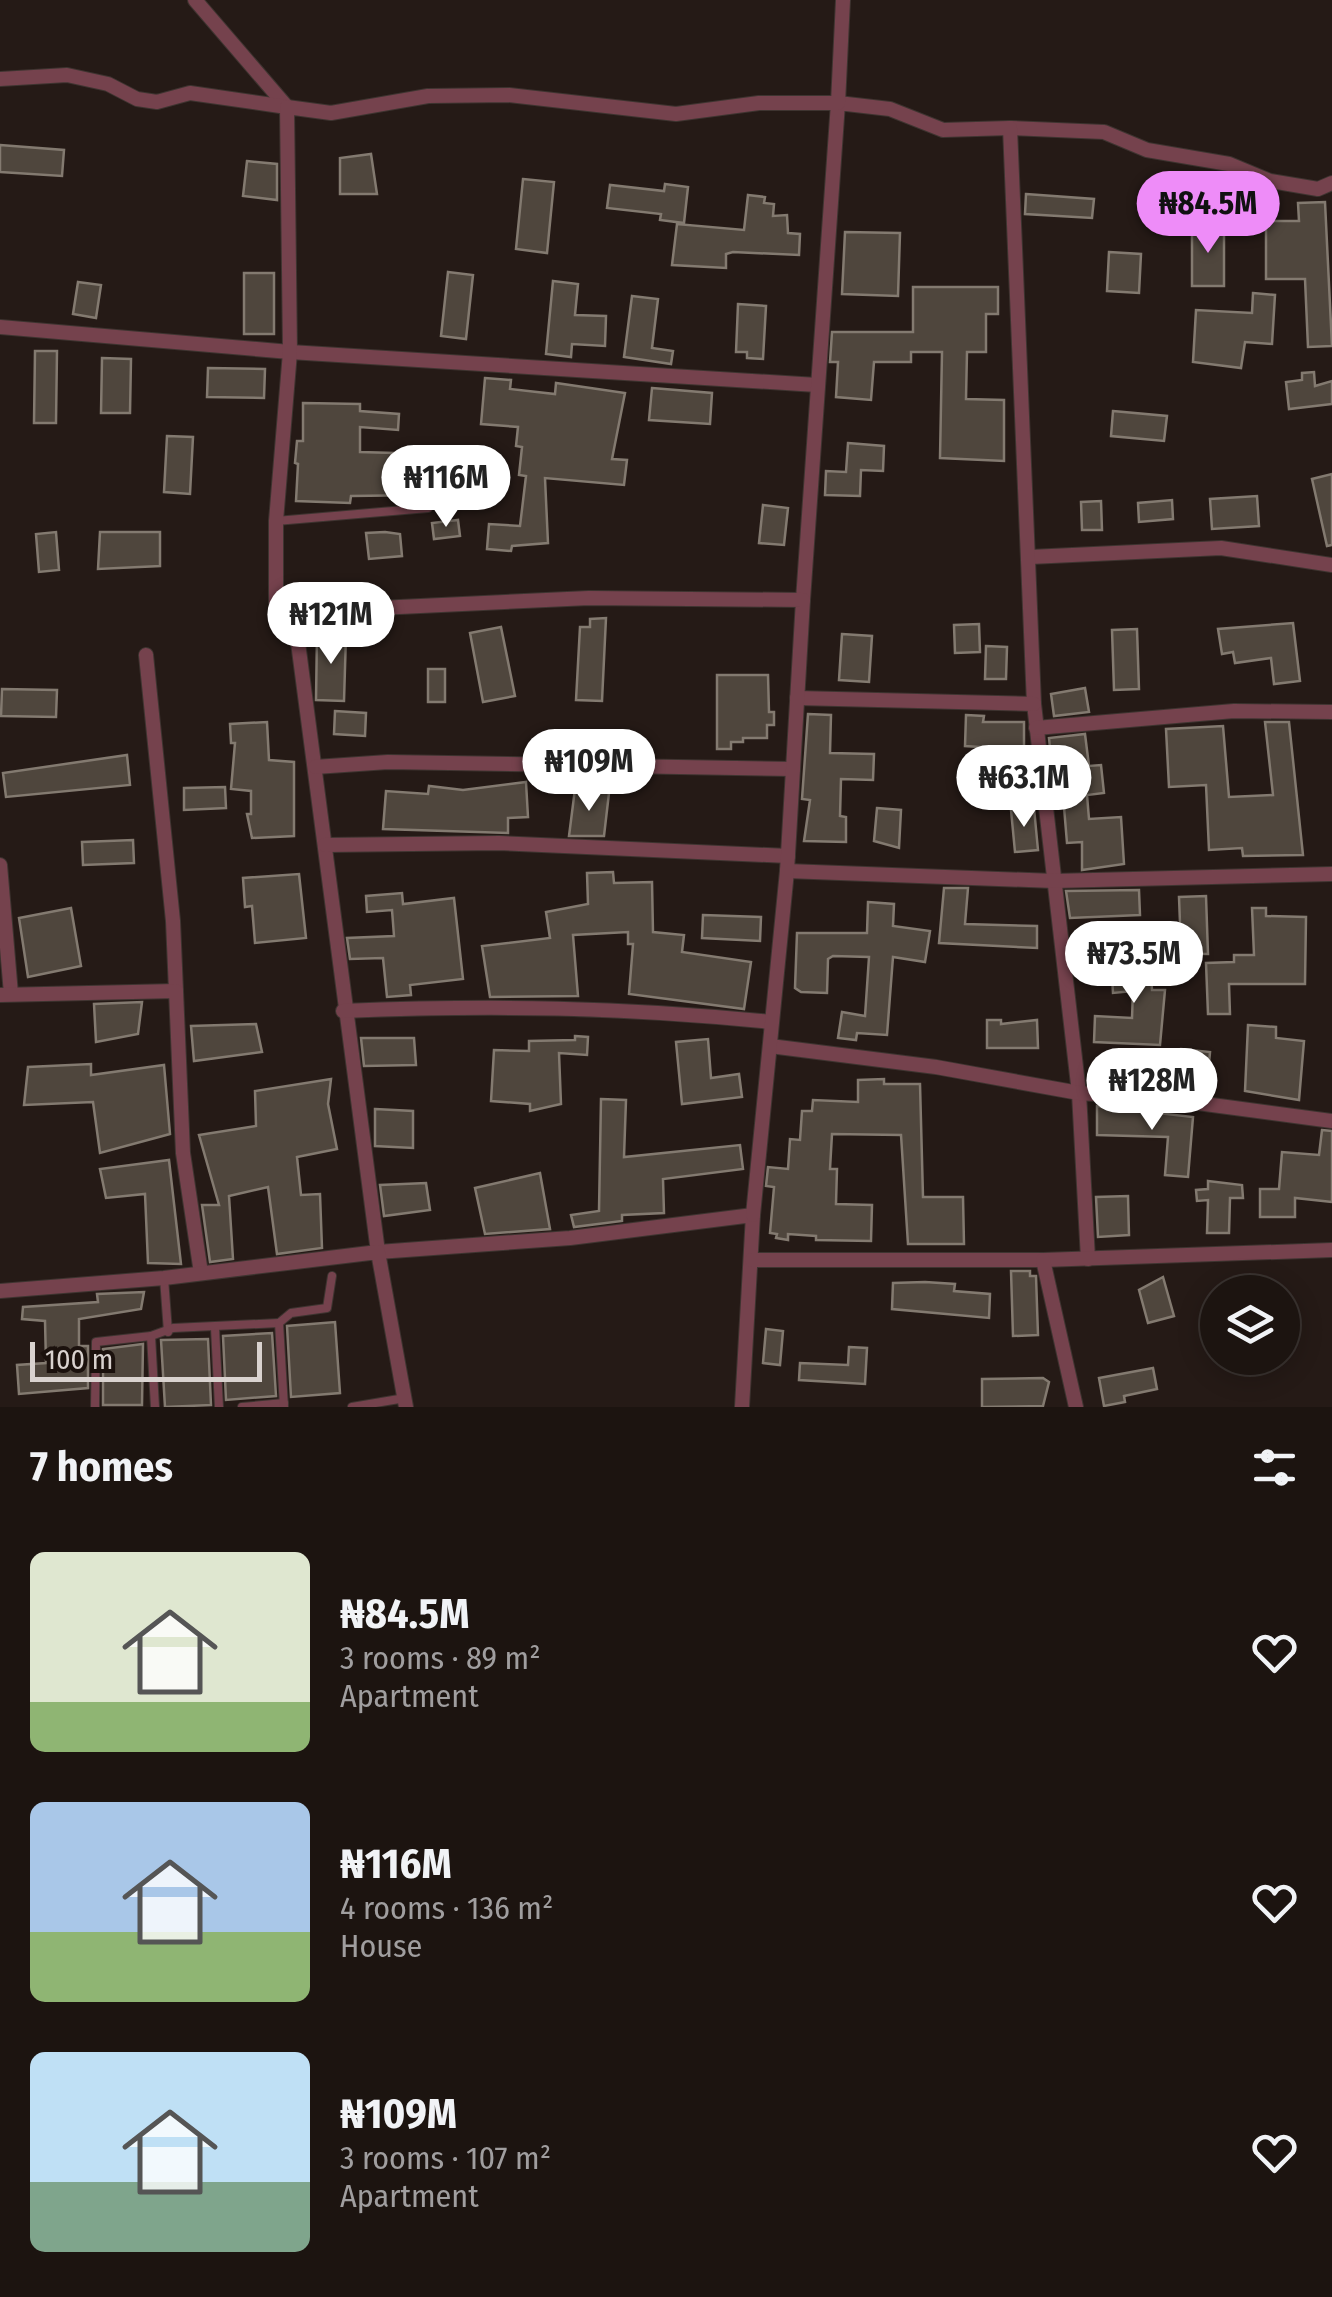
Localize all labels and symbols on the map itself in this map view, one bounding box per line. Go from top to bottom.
pin: ₦84.5M [1127,171,1289,256]
pin: ₦116M [376,445,516,530]
pin: ₦121M [261,582,401,667]
pin: ₦109M [519,729,659,814]
pin: ₦63.1M [943,745,1105,830]
pin: ₦73.5M [1053,921,1215,1006]
pin: ₦128M [1082,1048,1222,1133]
scale bar [30,1337,262,1382]

